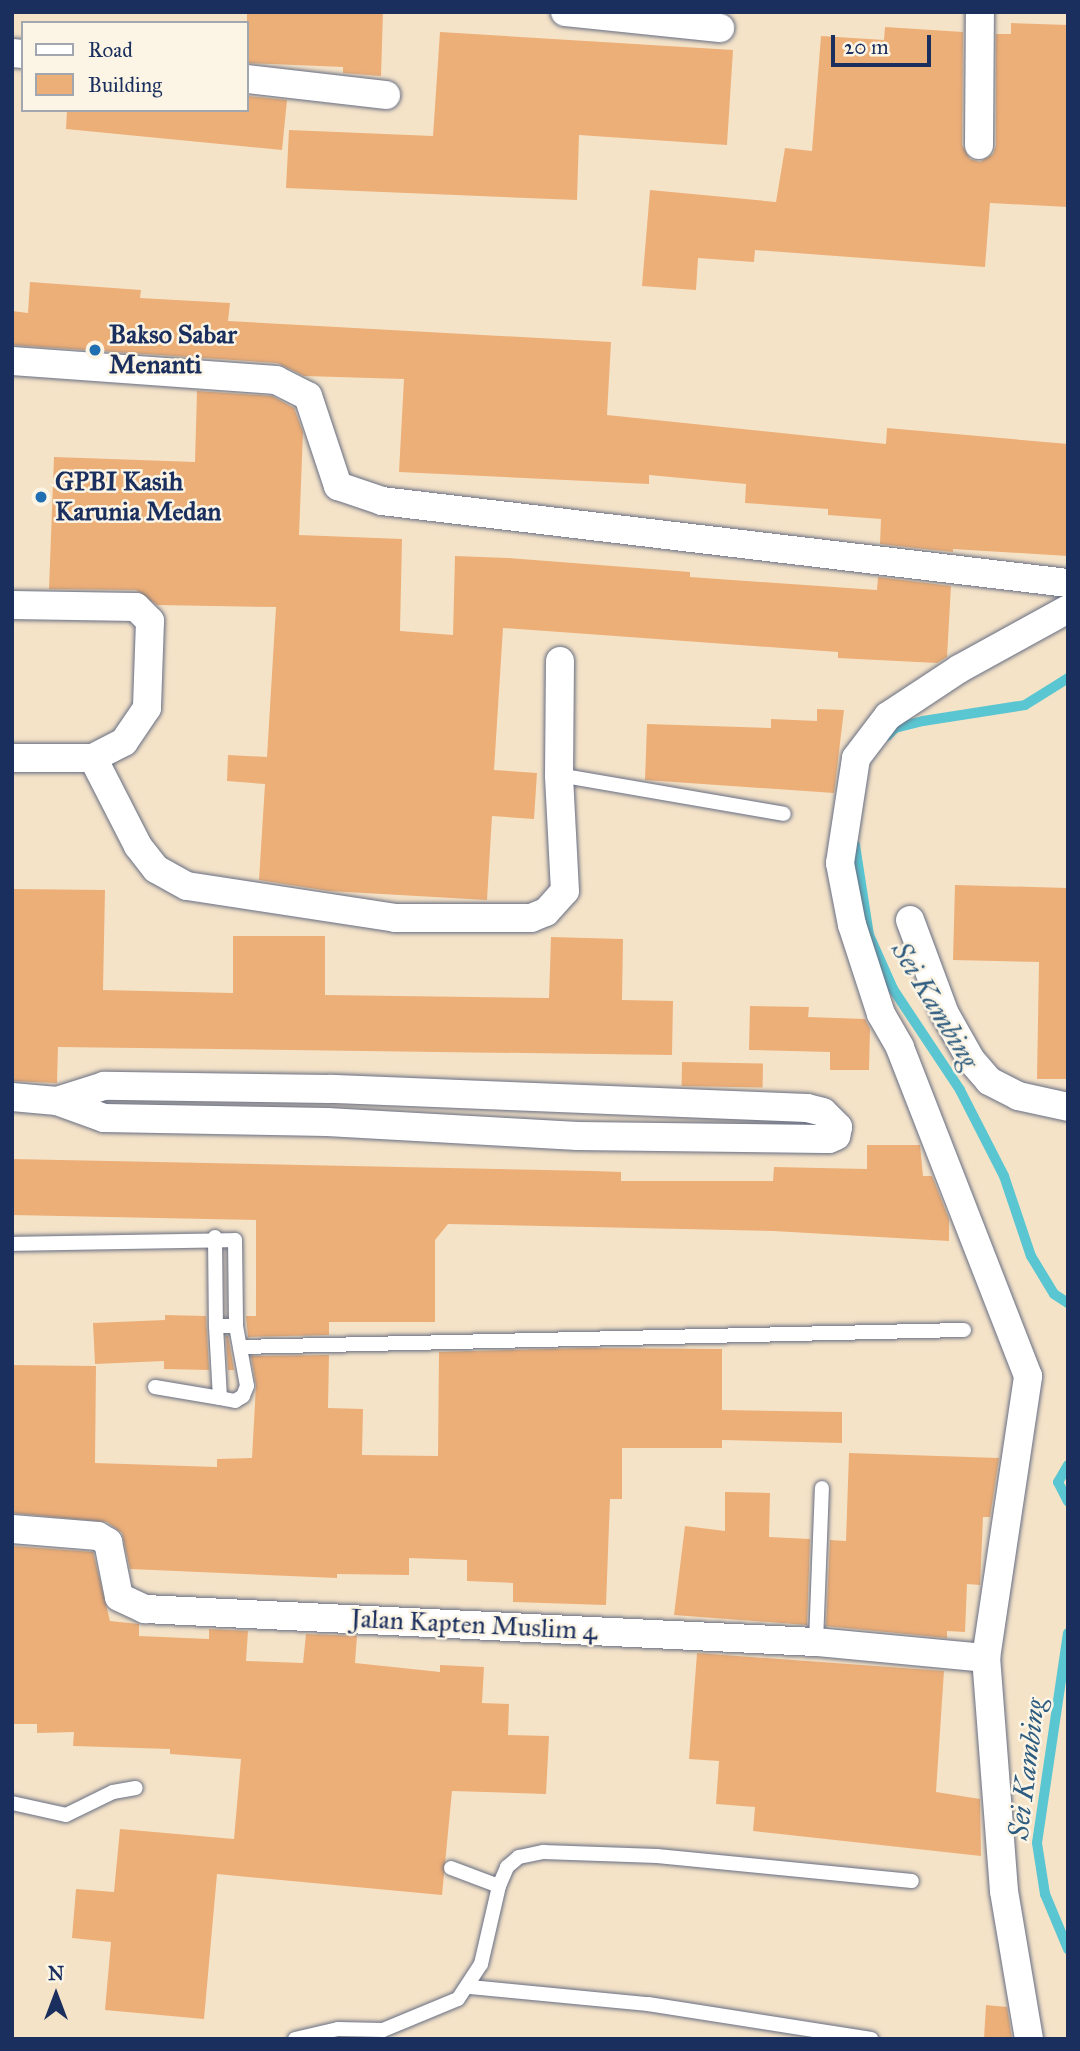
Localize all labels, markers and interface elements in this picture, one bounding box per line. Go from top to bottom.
legend [21,21,248,112]
scale bar [835,21,935,65]
text: 20 m [844,34,889,60]
text: Road [88,37,133,63]
text: Building [88,72,162,98]
place label: Bakso Sabar Menanti [109,319,237,380]
marker: Bakso Sabar Menanti [87,342,103,358]
place label: GPBI Kasih Karunia Medan [55,466,221,528]
marker: GPBI Kasih Karunia Medan [33,489,49,505]
water label: Sei Kambing [884,935,986,1075]
street label: Jalan Kapten Muslim 4 [350,1603,598,1647]
water label: Sei Kambing [1002,1696,1052,1842]
north arrow [21,1960,91,2030]
text: N [48,1962,64,1985]

